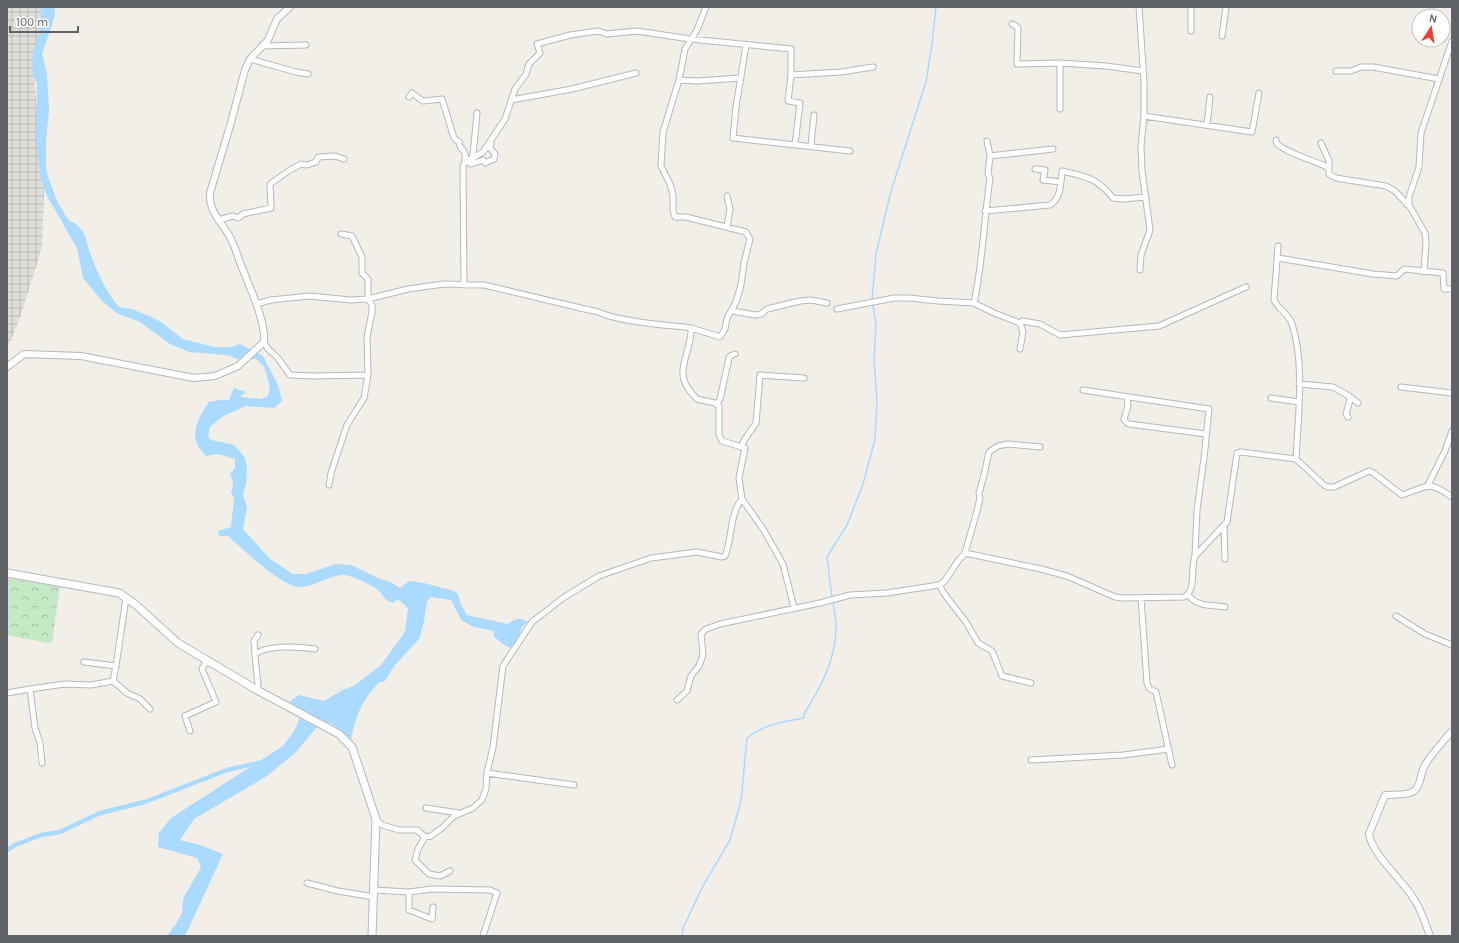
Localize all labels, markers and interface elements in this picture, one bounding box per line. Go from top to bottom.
scale bar [10,8,78,34]
north arrow [1411,8,1451,48]
text: N [1428,12,1438,26]
text: 100 m [16,15,48,29]

